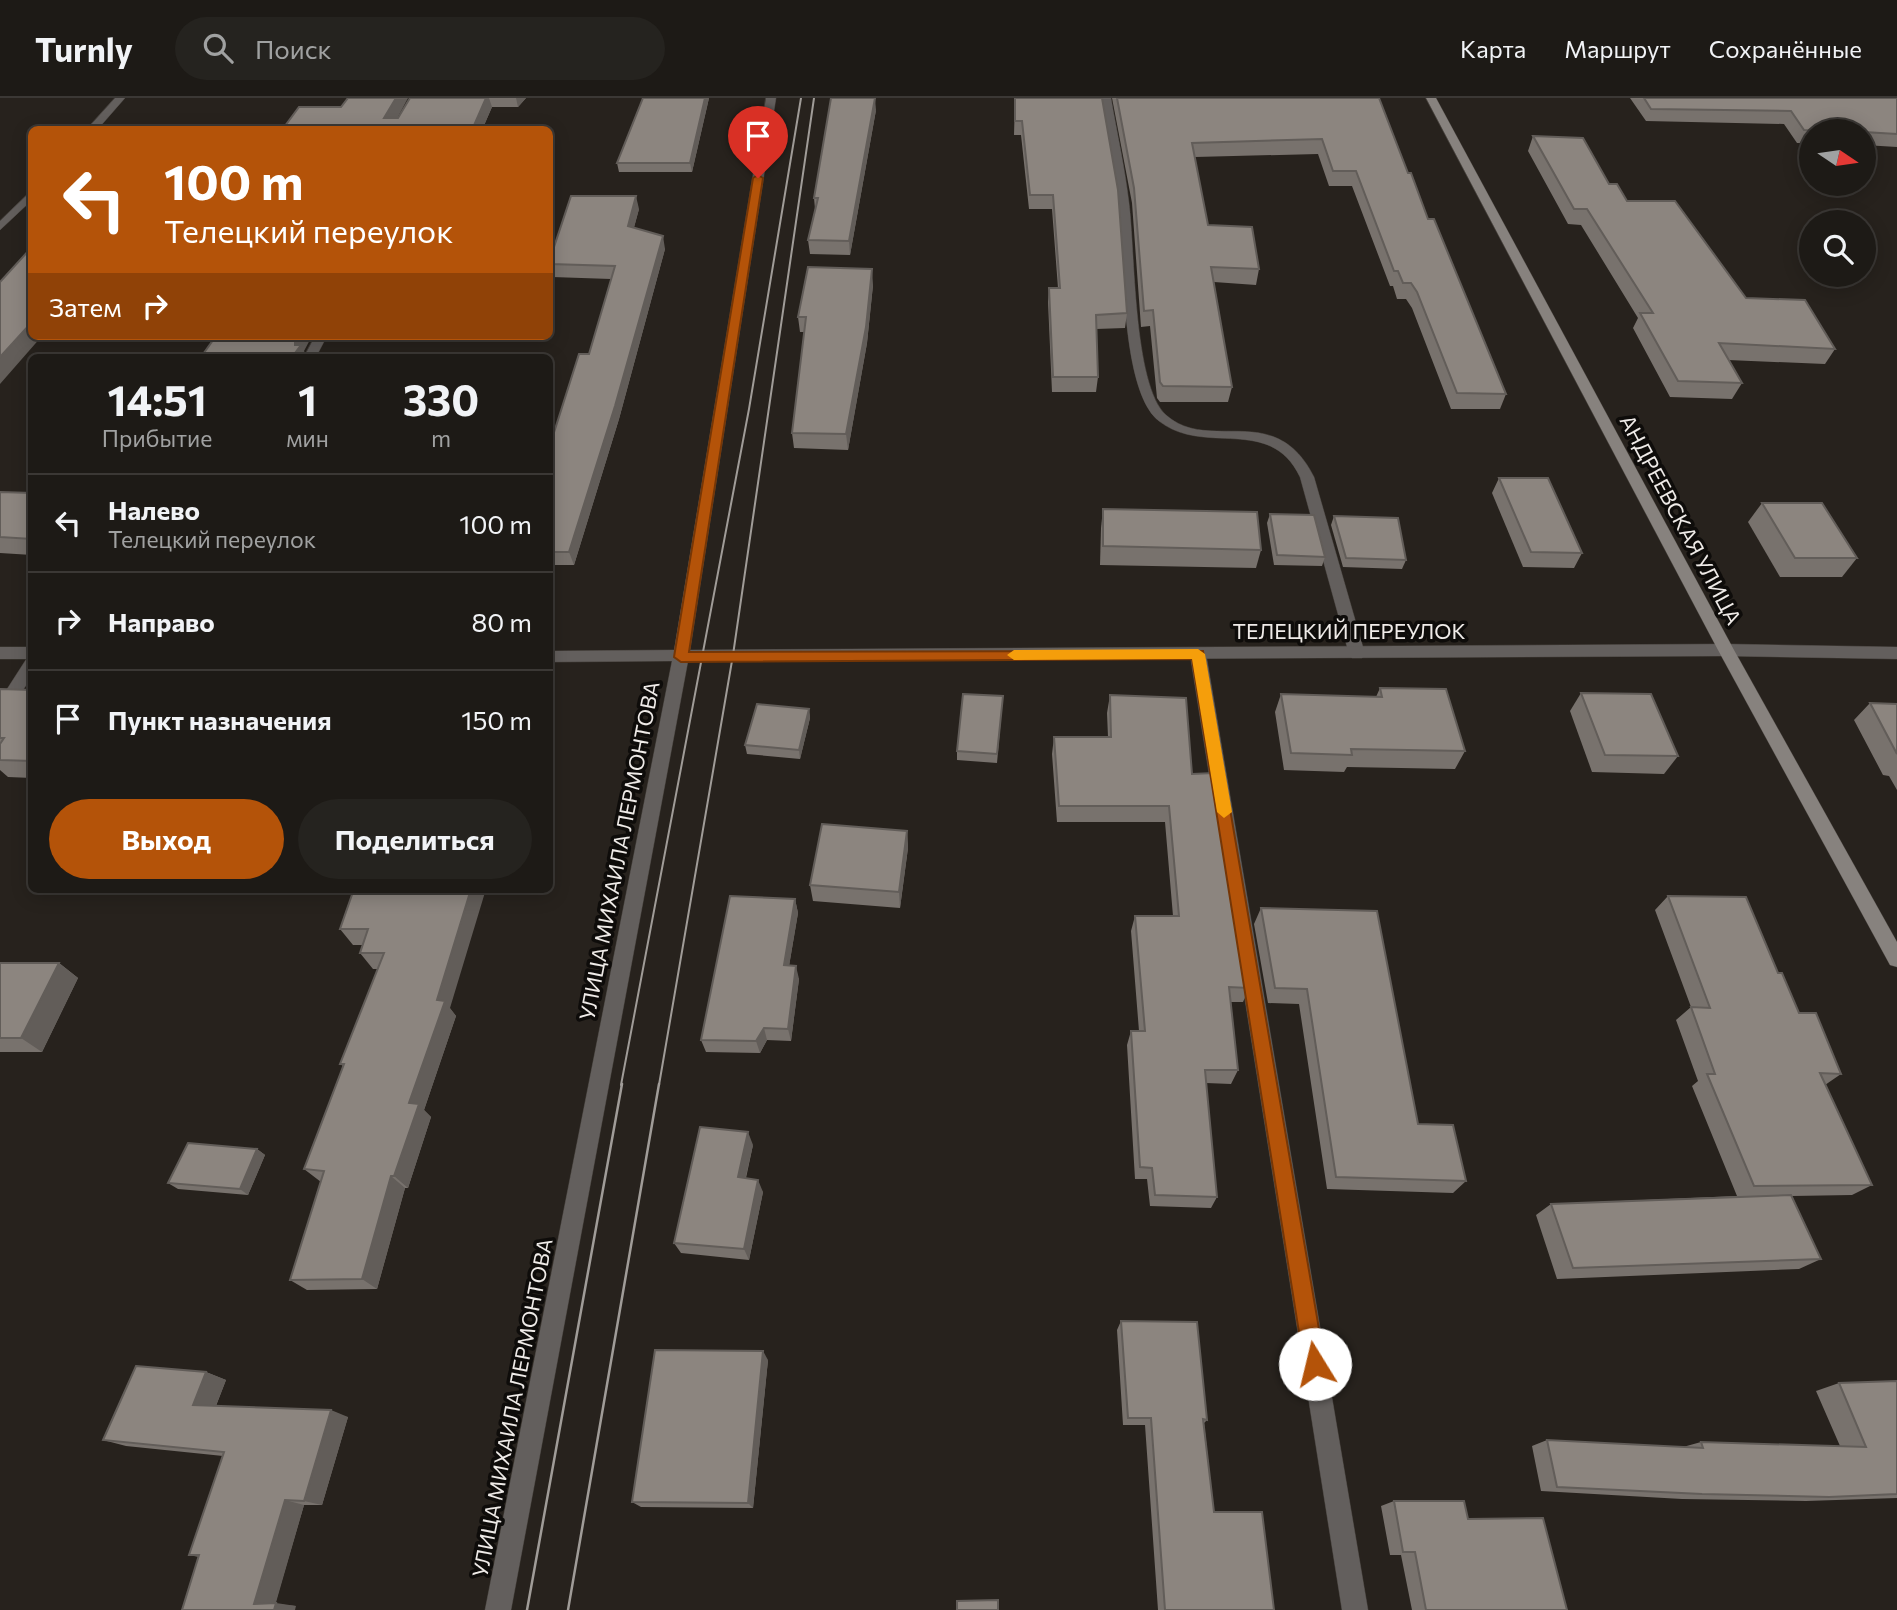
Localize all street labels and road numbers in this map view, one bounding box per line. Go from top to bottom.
street label: АНДРЕЕВСКАЯ УЛИЦА [1615,410,1747,628]
street label: ТЕЛЕЦКИЙ ПЕРЕУЛОК [1232,618,1466,643]
street label: УЛИЦА МИХАИЛА ЛЕРМОНТОВА [573,679,664,1022]
street label: УЛИЦА МИХАИЛА ЛЕРМОНТОВА [466,1236,557,1579]

